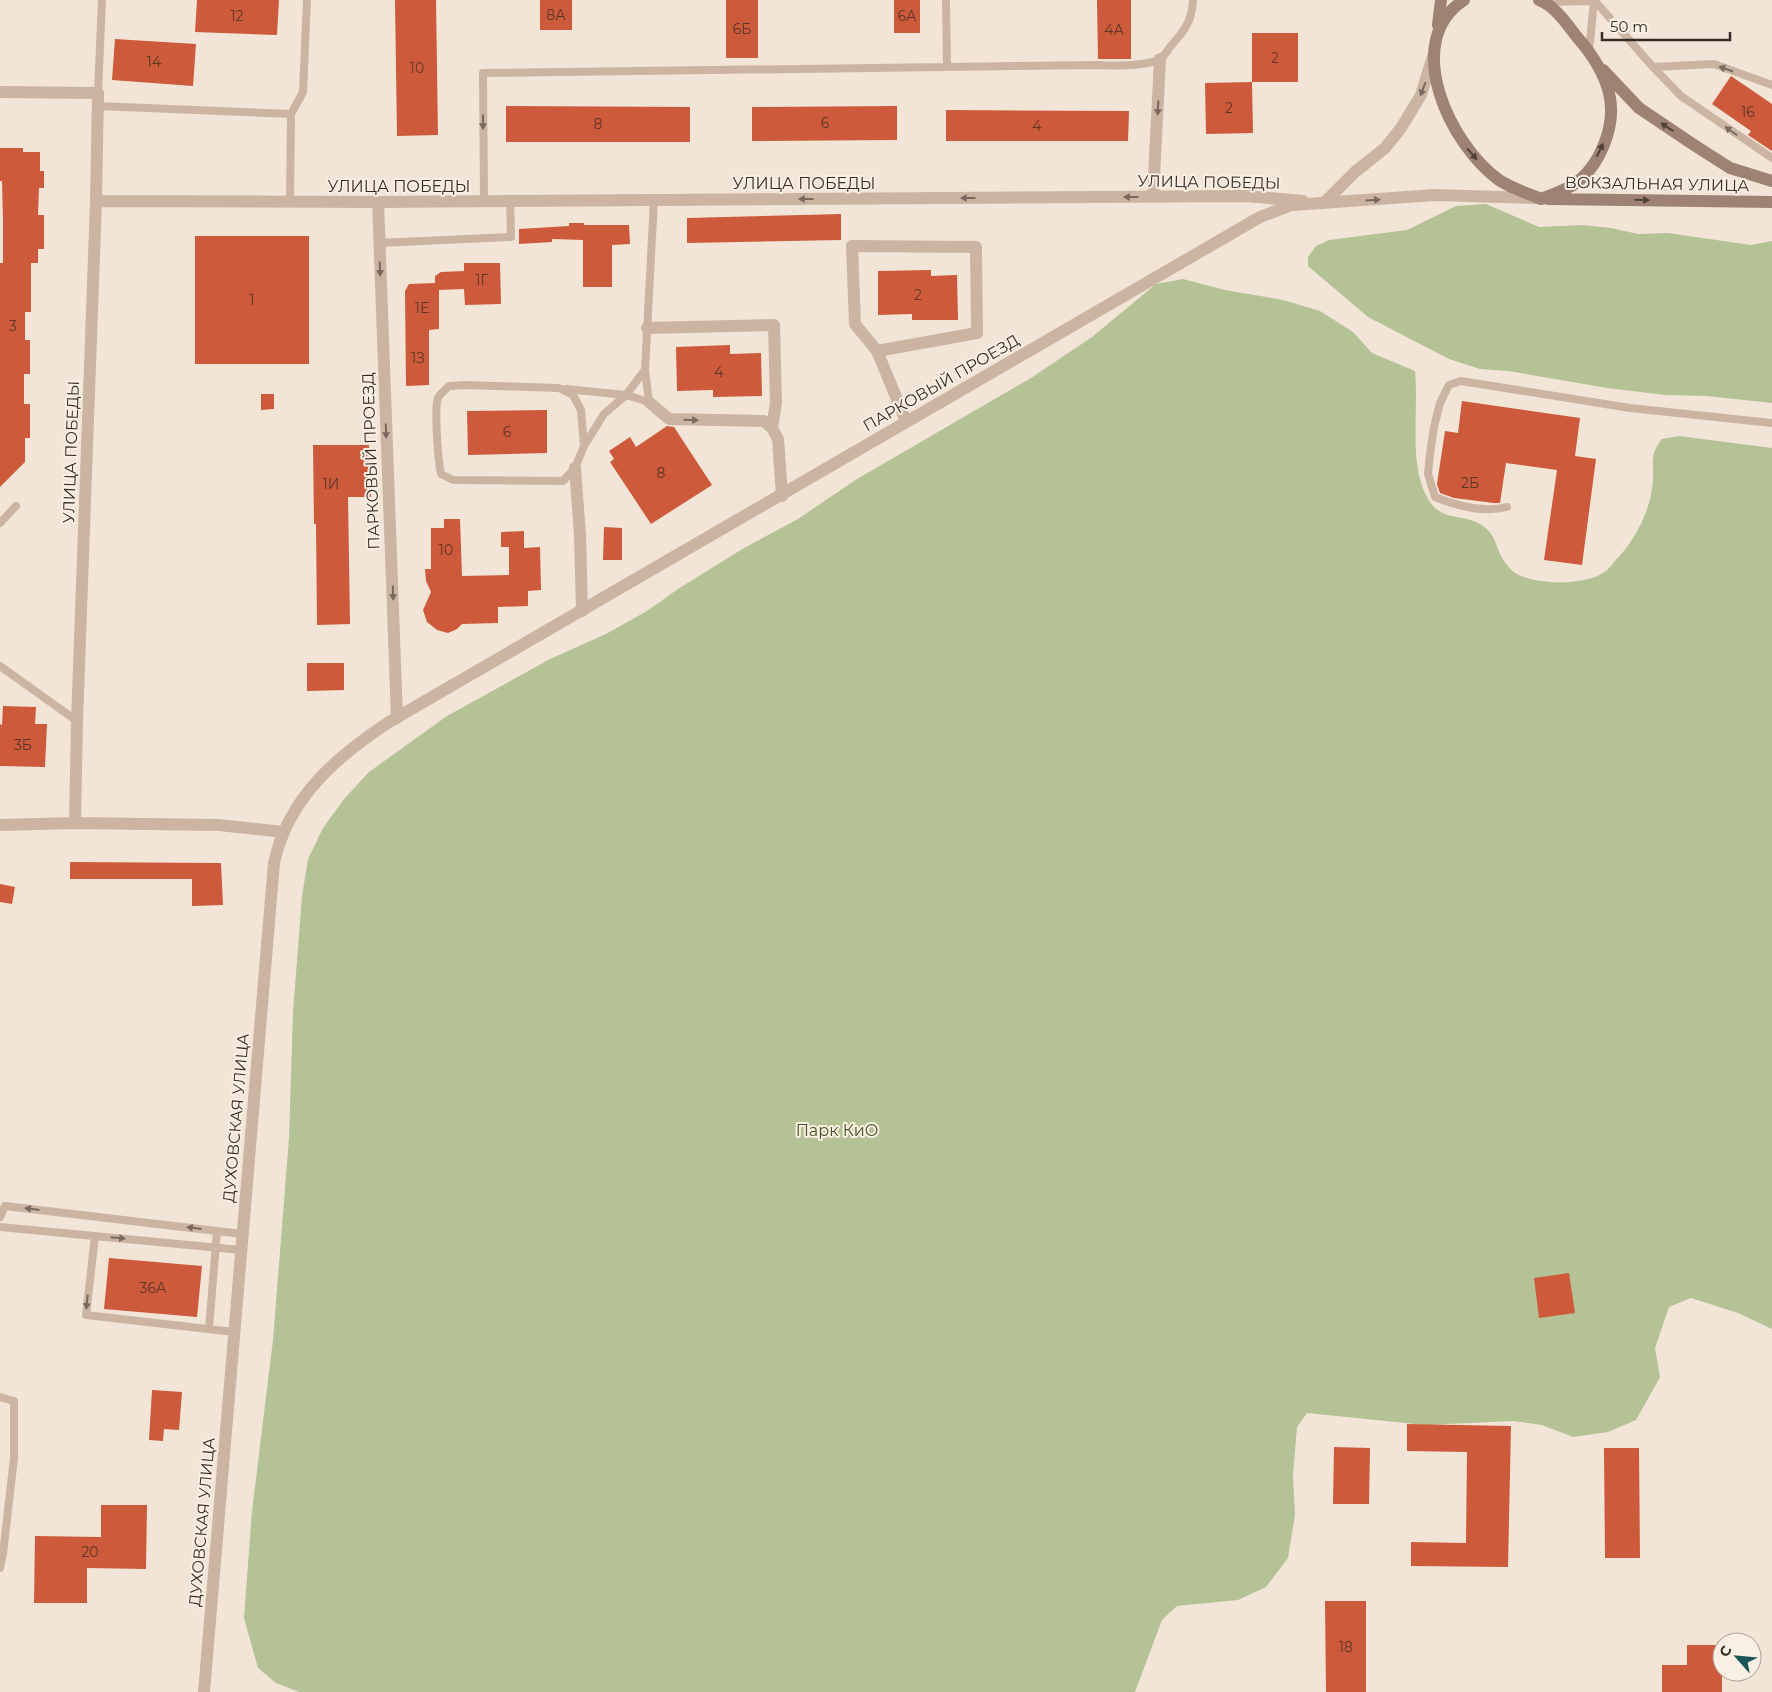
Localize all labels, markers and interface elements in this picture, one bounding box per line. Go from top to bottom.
house number: 8А [546,6,566,24]
house number: 12 [230,7,244,25]
house number: 6А [897,7,917,25]
scale bar [1602,10,1730,42]
text: 50 m [1610,17,1648,36]
house number: 6Б [733,20,751,38]
house number: 4А [1104,21,1124,39]
house number: 2 [1271,49,1279,67]
house number: 14 [147,53,162,71]
house number: 10 [410,59,424,77]
one-way arrow [1718,65,1733,73]
one-way arrow [1418,82,1426,97]
house number: 2 [1225,99,1233,117]
one-way arrow [1154,100,1162,116]
house number: 16 [1741,103,1755,121]
one-way arrow [480,114,488,130]
house number: 6 [821,114,830,132]
house number: 8 [594,115,603,133]
house number: 4 [1032,117,1042,135]
one-way arrow [1661,123,1674,132]
one-way arrow [1725,126,1738,136]
one-way arrow [1596,143,1604,157]
one-way arrow [1467,148,1478,161]
street label: УЛИЦА ПОБЕДЫ [1137,171,1281,193]
street label: ВОКЗАЛЬНАЯ УЛИЦА [1565,173,1749,195]
street label: УЛИЦА ПОБЕДЫ [733,174,875,193]
street label: УЛИЦА ПОБЕДЫ [328,177,470,196]
one-way arrow [1122,193,1138,201]
one-way arrow [960,194,976,202]
one-way arrow [797,195,813,203]
one-way arrow [1365,195,1381,203]
one-way arrow [1634,196,1650,204]
one-way arrow [376,261,384,277]
house number: 1Г [475,271,489,289]
house number: 2 [914,286,922,304]
house number: 1 [249,291,255,309]
house number: 1Е [415,299,429,317]
house number: 3 [9,317,17,335]
street label: ПАРКОВЫЙ ПРОЕЗД [859,330,1023,436]
house number: 1З [411,349,425,367]
house number: 4 [714,363,724,381]
street label: ПАРКОВЫЙ ПРОЕЗД [358,372,384,550]
street label: УЛИЦА ПОБЕДЫ [59,380,83,524]
one-way arrow [684,416,700,424]
one-way arrow [383,423,391,439]
house number: 6 [503,423,512,441]
house number: 8 [657,464,666,482]
house number: 2Б [1461,474,1479,492]
house number: 1И [323,475,339,493]
house number: 10 [439,541,453,559]
one-way arrow [389,586,397,602]
house number: 3Б [14,736,32,754]
street label: ДУХОВСКАЯ УЛИЦА [219,1033,253,1203]
park label: Парк КиО [796,1121,878,1140]
one-way arrow [24,1205,40,1213]
one-way arrow [186,1224,202,1232]
one-way arrow [111,1234,127,1242]
house number: 36А [140,1279,167,1297]
one-way arrow [83,1294,91,1310]
street label: ДУХОВСКАЯ УЛИЦА [185,1437,219,1607]
house number: 20 [81,1543,99,1561]
north arrow [1712,1632,1762,1682]
house number: 18 [1339,1638,1353,1656]
text: С [1715,1642,1736,1660]

